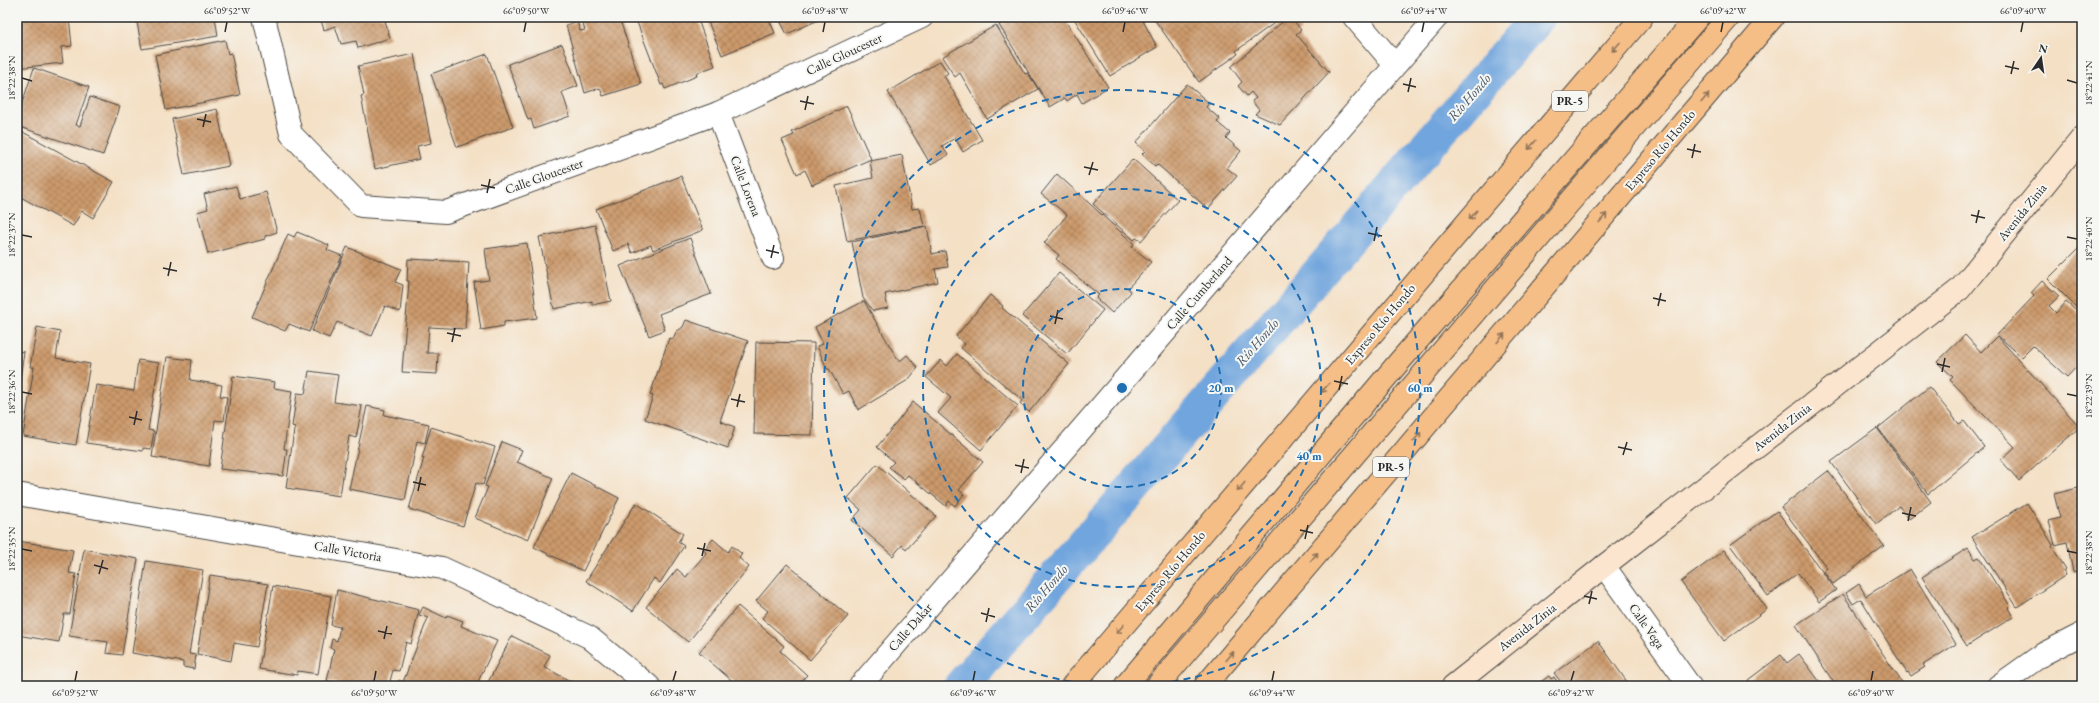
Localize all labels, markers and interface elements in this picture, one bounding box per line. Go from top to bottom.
text: 66°09'52"W [204,4,251,17]
text: 66°09'50"W [503,4,550,17]
text: 66°09'48"W [802,4,849,17]
text: 66°09'46"W [1102,4,1149,17]
text: 66°09'44"W [1401,4,1448,17]
text: 66°09'42"W [1700,4,1747,17]
text: 66°09'40"W [2000,4,2047,17]
street label: Calle Gloucester [803,29,885,79]
north arrow [2021,38,2061,78]
text: N [2037,40,2049,56]
one-way arrow [1612,41,1621,52]
text: 18°22'38"N [5,55,18,100]
text: 18°22'41"N [2082,60,2095,105]
water label: Río Hondo [1443,69,1495,125]
road number: PR-5 [1552,91,1588,111]
one-way arrow [1700,92,1709,103]
street label: Expreso Río Hondo [1621,106,1699,194]
one-way arrow [1528,140,1537,150]
street label: Calle Lorena [727,153,766,220]
street label: Calle Gloucester [503,154,586,198]
street label: Avenida Zinia [1993,179,2051,245]
one-way arrow [1468,210,1477,220]
text: 18°22'37"N [5,212,18,257]
one-way arrow [1598,213,1607,224]
text: 18°22'40"N [2082,216,2095,261]
street label: Calle Cumberland [1162,252,1236,333]
street label: Expreso Río Hondo [1341,280,1419,368]
water label: Río Hondo [1231,314,1283,370]
one-way arrow [1496,333,1505,343]
text: 18°22'36"N [5,369,18,414]
text: 18°22'39"N [2082,373,2095,418]
text: 20 m [1208,380,1234,396]
text: 60 m [1407,380,1433,396]
centre of rings [1115,381,1129,395]
one-way arrow [1321,383,1330,393]
street label: Avenida Zinia [1749,399,1815,456]
one-way arrow [1412,432,1421,442]
text: 40 m [1296,448,1322,464]
road number: PR-5 [1373,457,1409,477]
one-way arrow [1236,482,1245,493]
text: 18°22'35"N [5,526,18,571]
street label: Expreso Río Hondo [1131,527,1209,615]
text: 18°22'38"N [2082,530,2095,575]
street label: Calle Victoria [313,537,384,565]
one-way arrow [1310,552,1319,563]
water label: Río Hondo [1020,560,1072,616]
street label: Calle Dakar [884,599,936,655]
street label: Avenida Zinia [1494,599,1560,656]
street label: Calle Vega [1625,600,1669,653]
one-way arrow [1116,624,1125,634]
one-way arrow [1225,651,1234,662]
text: 66°09'52"W [52,686,99,699]
text: 66°09'50"W [351,686,398,699]
text: 66°09'48"W [650,686,697,699]
text: 66°09'46"W [950,686,997,699]
text: 66°09'44"W [1249,686,1296,699]
text: 66°09'42"W [1548,686,1595,699]
text: 66°09'40"W [1848,686,1895,699]

